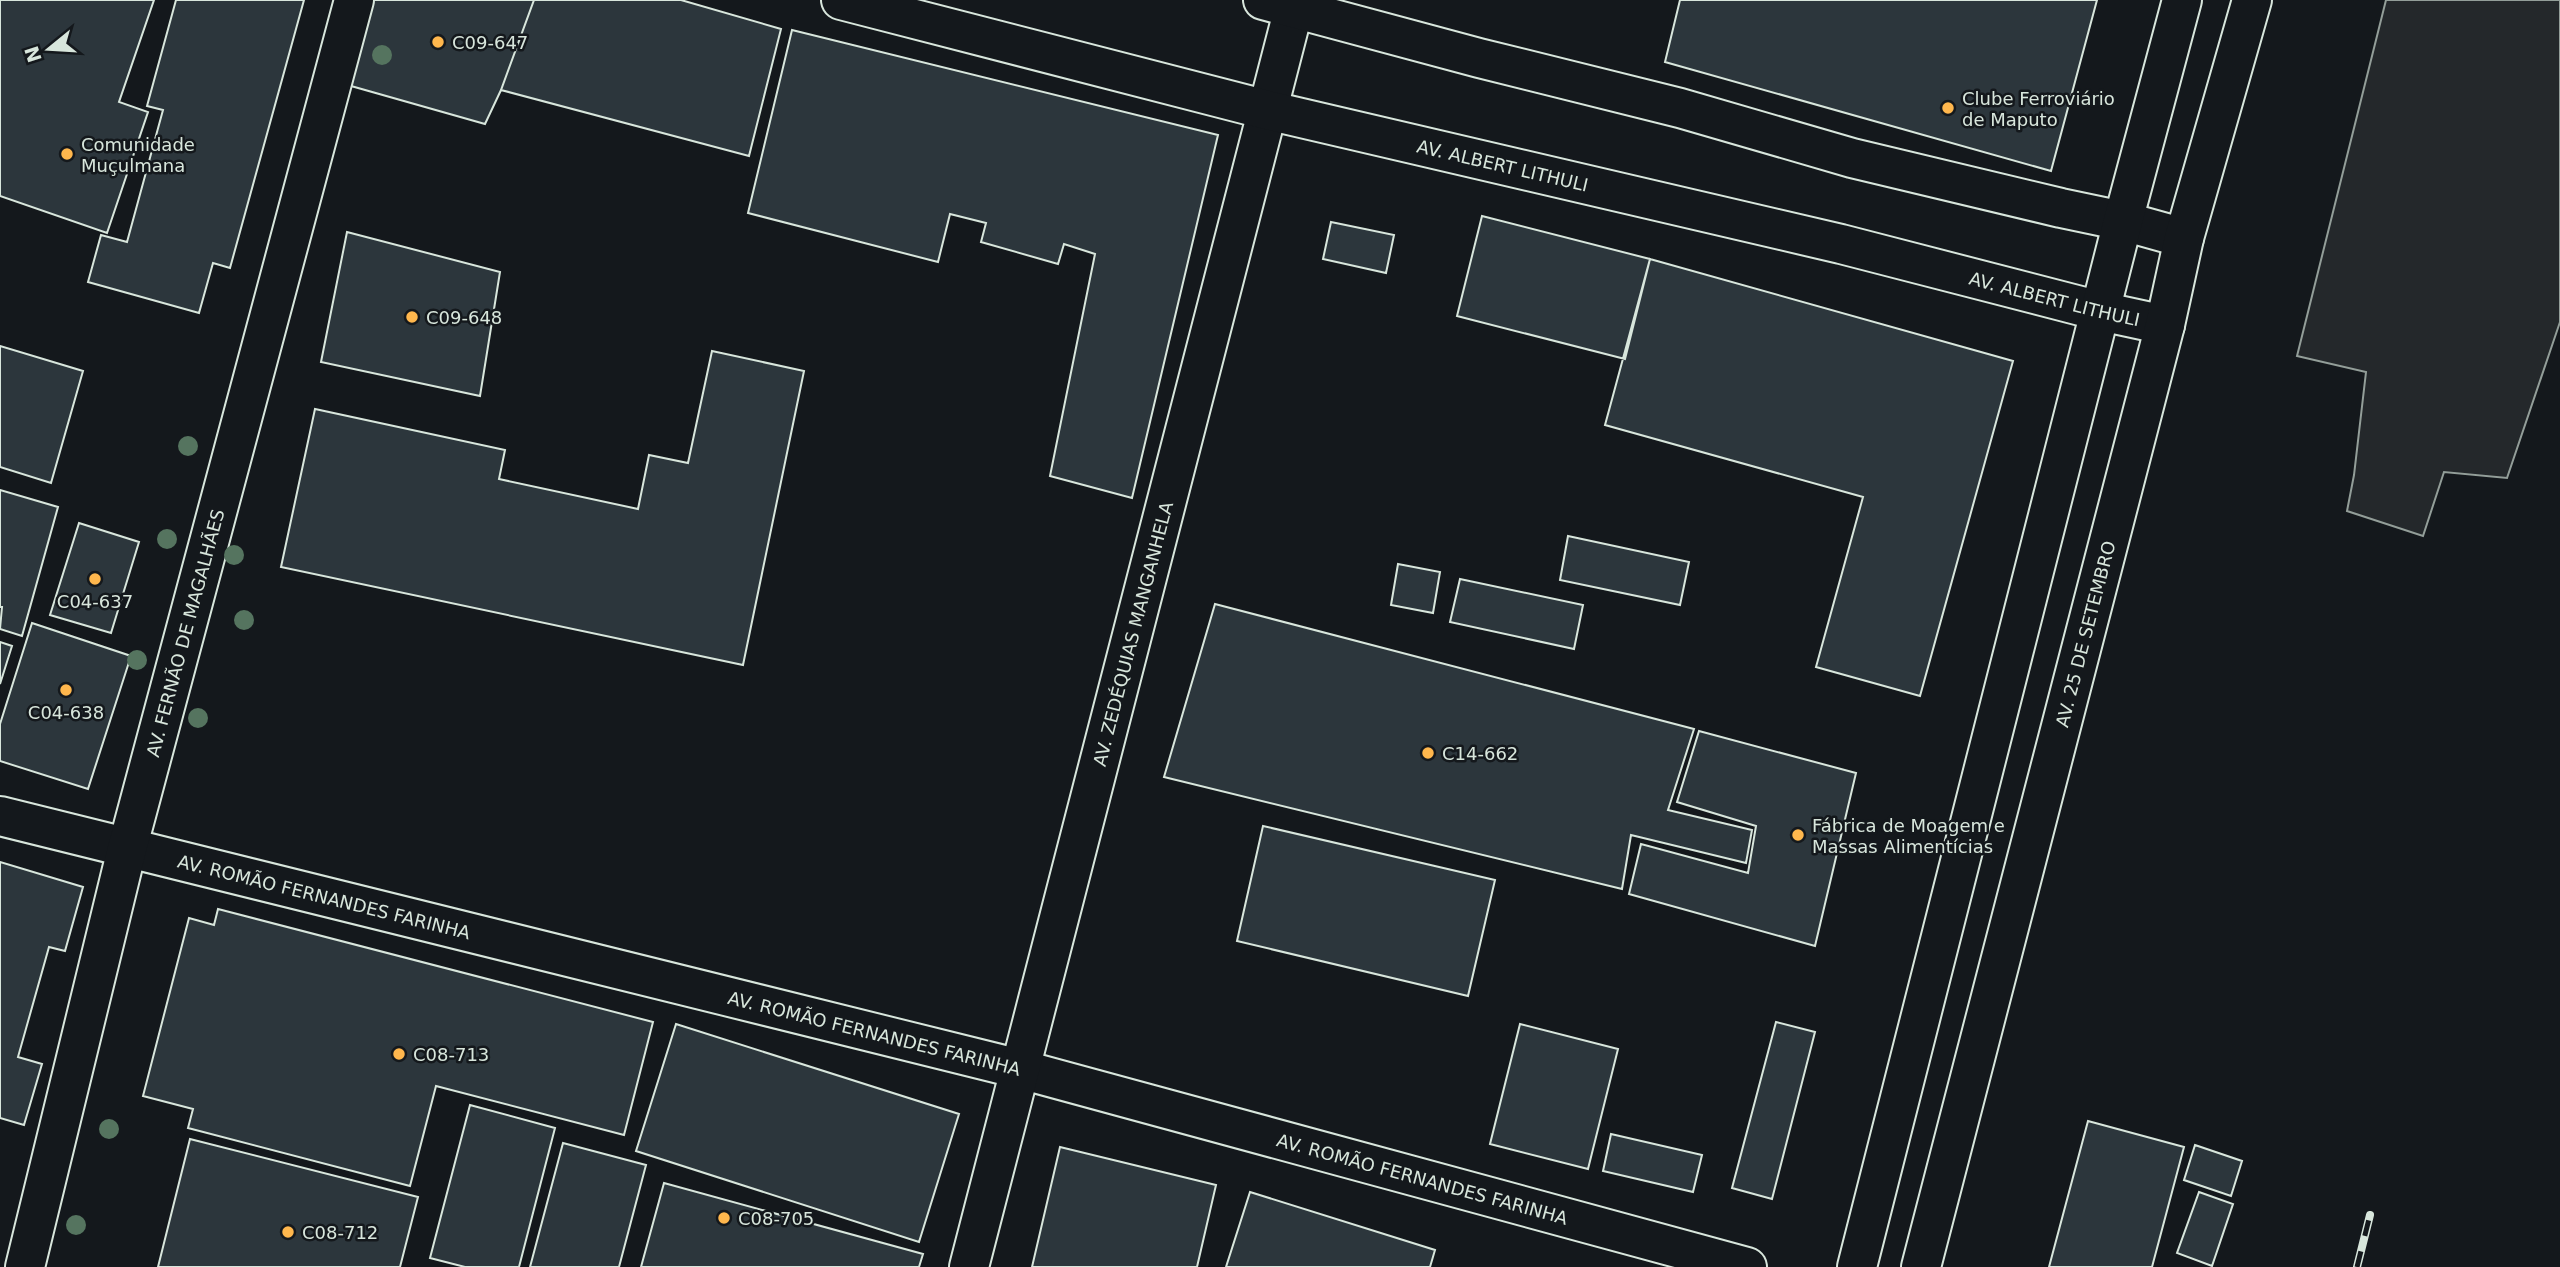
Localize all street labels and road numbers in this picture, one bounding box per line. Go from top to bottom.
street label: AV. ALBERT LITHULI [1415,135,1590,195]
street label: AV. ALBERT LITHULI [1967,267,2142,330]
street label: AV. ZEDÉQUIAS MANGANHELA [1088,499,1177,768]
street label: AV. FERNÃO DE MAGALHÃES [142,507,228,759]
street label: AV. 25 DE SETEMBRO [2051,538,2119,729]
street label: AV. ROMÃO FERNANDES FARINHA [176,850,473,943]
street label: AV. ROMÃO FERNANDES FARINHA [726,986,1024,1079]
street label: AV. ROMÃO FERNANDES FARINHA [1275,1129,1571,1228]

